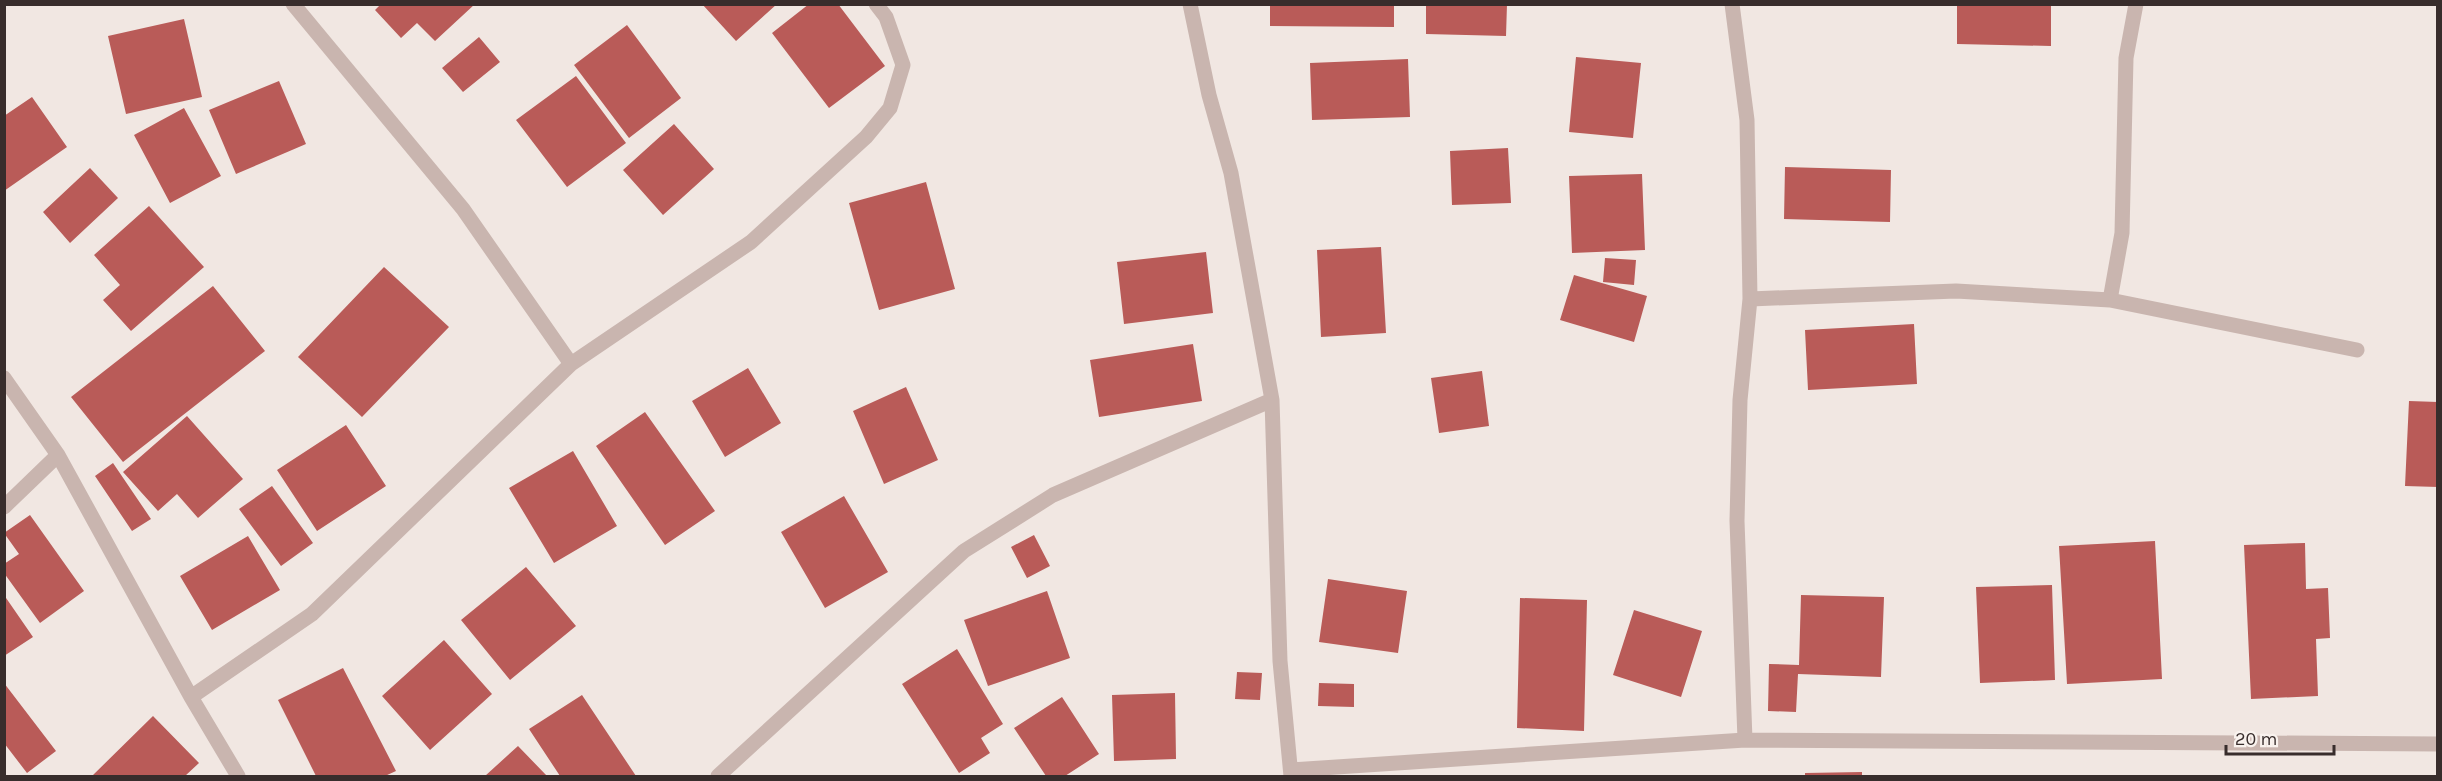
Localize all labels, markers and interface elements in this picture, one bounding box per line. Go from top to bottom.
scale bar [2226,718,2334,756]
text: 20 m [2235,728,2277,750]

